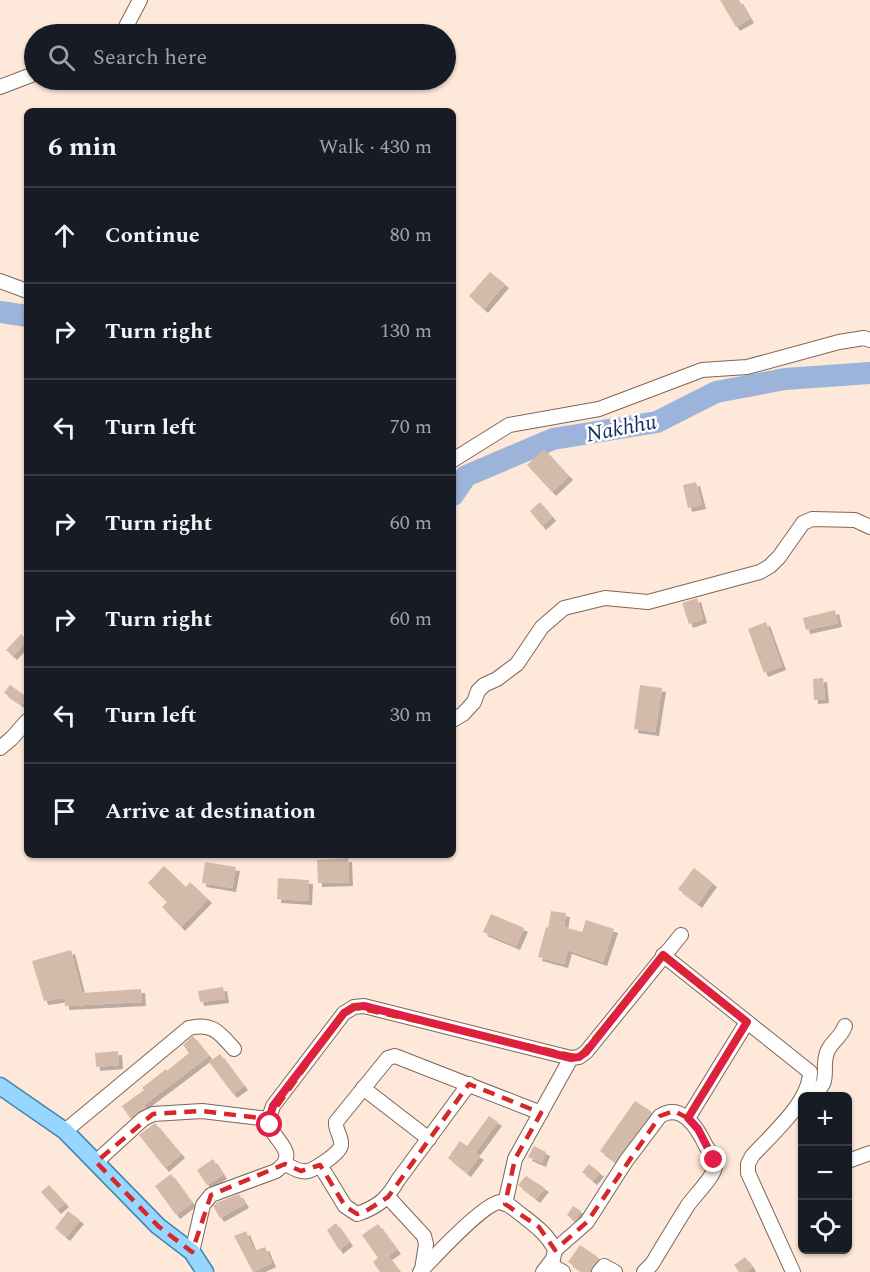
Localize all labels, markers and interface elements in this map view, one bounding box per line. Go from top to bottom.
search box [24,24,456,90]
icon: search [45,41,78,74]
text: Search here [93,41,207,74]
text: 6 min [48,127,117,167]
text: Walk · 430 m [319,132,432,162]
icon: ahead [48,219,81,252]
text: Continue [105,219,200,252]
text: 80 m [390,220,432,250]
icon: right [48,315,81,348]
text: Turn right [105,315,212,348]
text: 130 m [380,316,432,346]
water label: Nakhhu [583,405,660,451]
icon: left [48,411,81,444]
text: Turn left [105,411,197,444]
text: 70 m [390,412,432,442]
icon: right [48,507,81,540]
text: Turn right [105,507,212,540]
text: 60 m [390,508,432,538]
icon: right [48,603,81,636]
text: Turn right [105,603,212,636]
text: 60 m [390,604,432,634]
icon: left [48,699,81,732]
text: Turn left [105,699,197,732]
text: 30 m [390,700,432,730]
icon: arrive [48,795,81,828]
text: Arrive at destination [105,795,316,828]
map controls [798,1092,852,1254]
button: + [798,1092,852,1146]
route start [256,1111,282,1137]
route end [700,1146,726,1172]
button: − [798,1146,852,1200]
button: locate [798,1200,852,1254]

